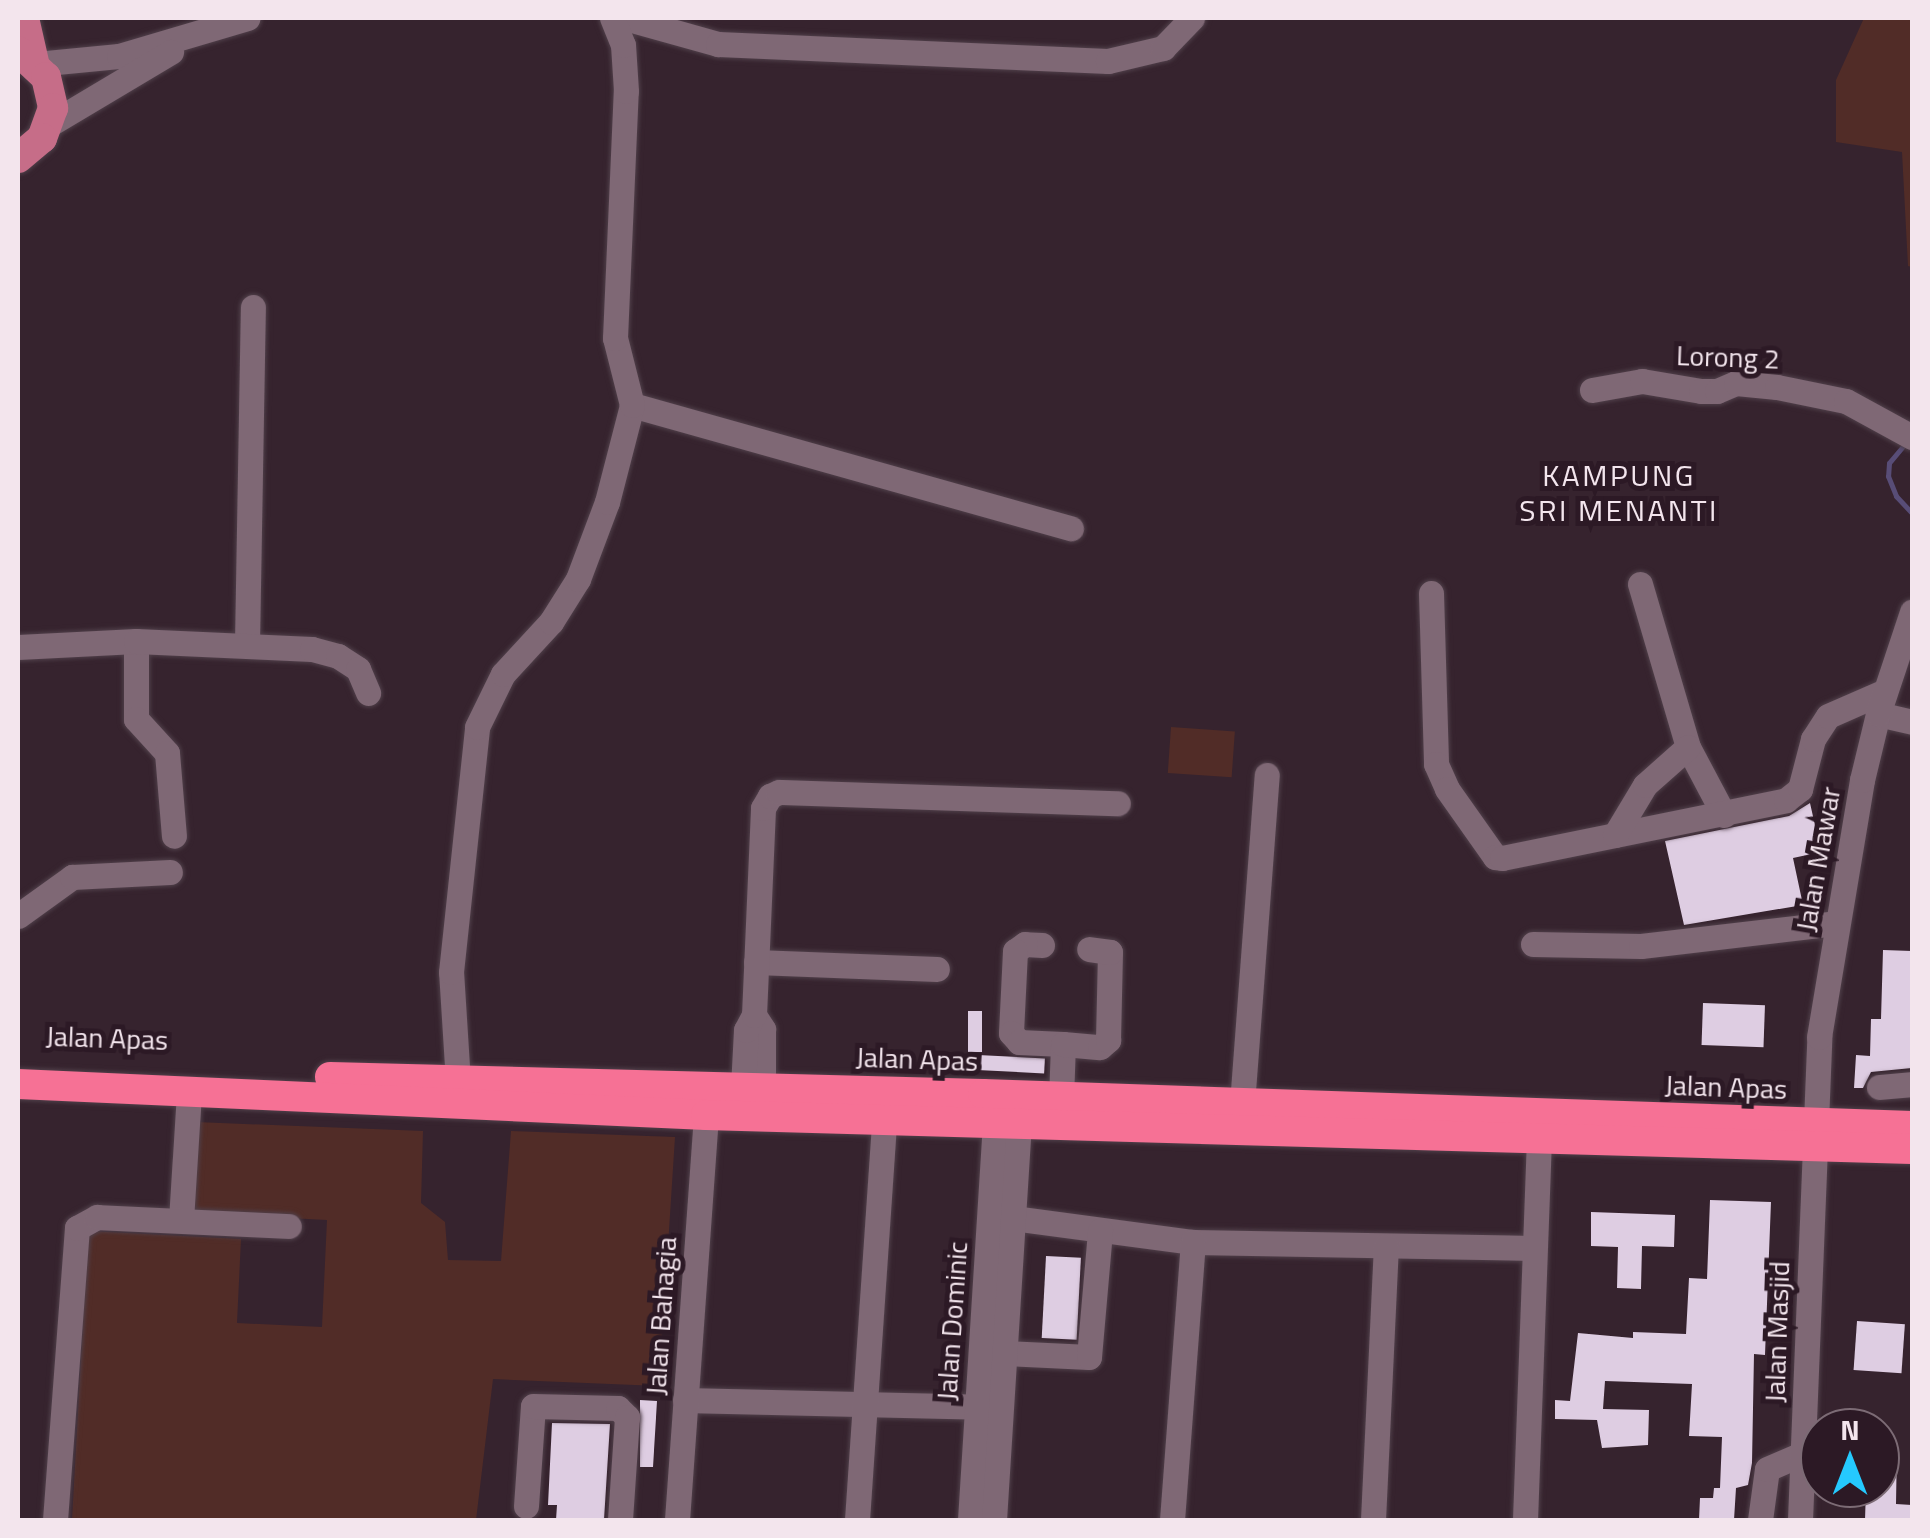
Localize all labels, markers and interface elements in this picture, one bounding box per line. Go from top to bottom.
street label: Lorong 2 [1676,338,1780,376]
district label: KAMPUNG SRI MENANTI [1519,457,1719,528]
street label: Jalan Mawar [1789,784,1847,934]
street label: Jalan Apas [45,1019,169,1057]
street label: Jalan Apas [855,1040,979,1078]
street label: Jalan Apas [1664,1068,1788,1106]
street label: Jalan Bahagia [639,1236,683,1396]
street label: Jalan Dominic [930,1240,974,1402]
street label: Jalan Masjid [1758,1261,1796,1403]
north arrow [1800,1408,1900,1508]
text: N [1840,1408,1860,1451]

